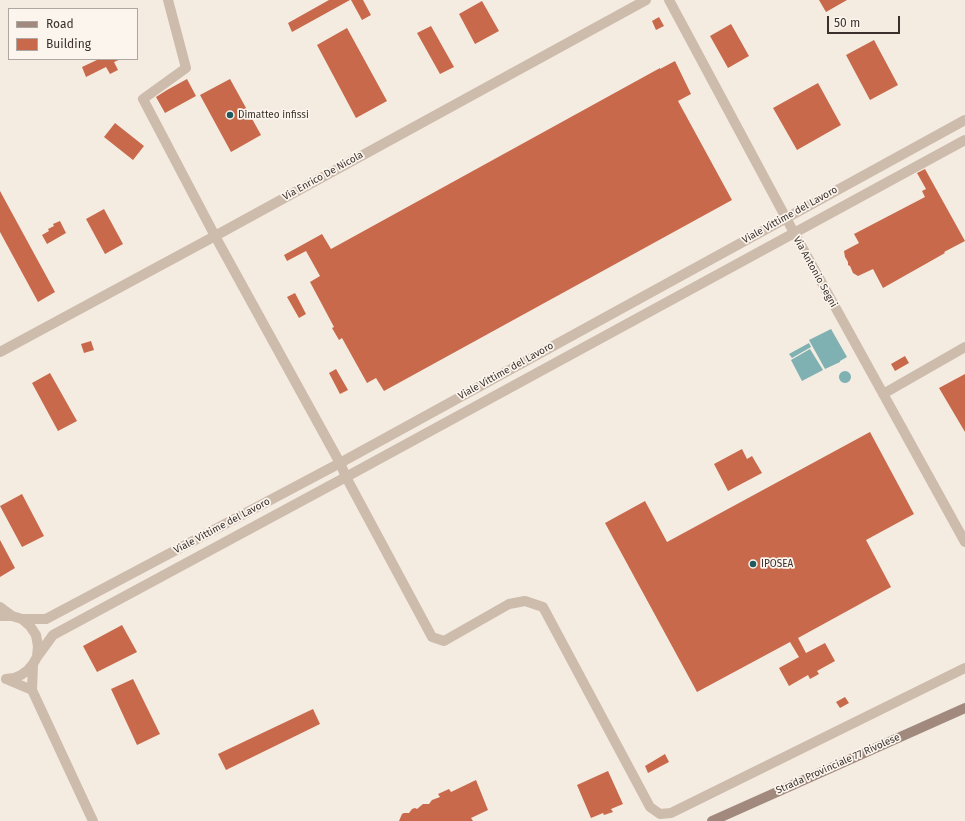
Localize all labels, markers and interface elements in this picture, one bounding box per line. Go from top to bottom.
legend [8,8,138,60]
scale bar [829,8,902,34]
text: 50 m [834,16,860,30]
text: Road [46,17,74,31]
text: Building [46,37,91,51]
place label: Dimatteo infissi [238,109,309,121]
marker: Dimatteo infissi [225,110,235,120]
street label: Via Enrico De Nicola [281,149,365,203]
street label: Viale Vittime del Lavoro [740,184,840,246]
street label: Via Antonio Segni [791,234,839,310]
street label: Viale Vittime del Lavoro [456,340,556,402]
street label: Viale Vittime del Lavoro [172,496,272,556]
place label: IPOSEA [761,558,793,570]
marker: IPOSEA [748,559,758,569]
street label: Strada Provinciale 77 Rivolese [774,731,902,797]

